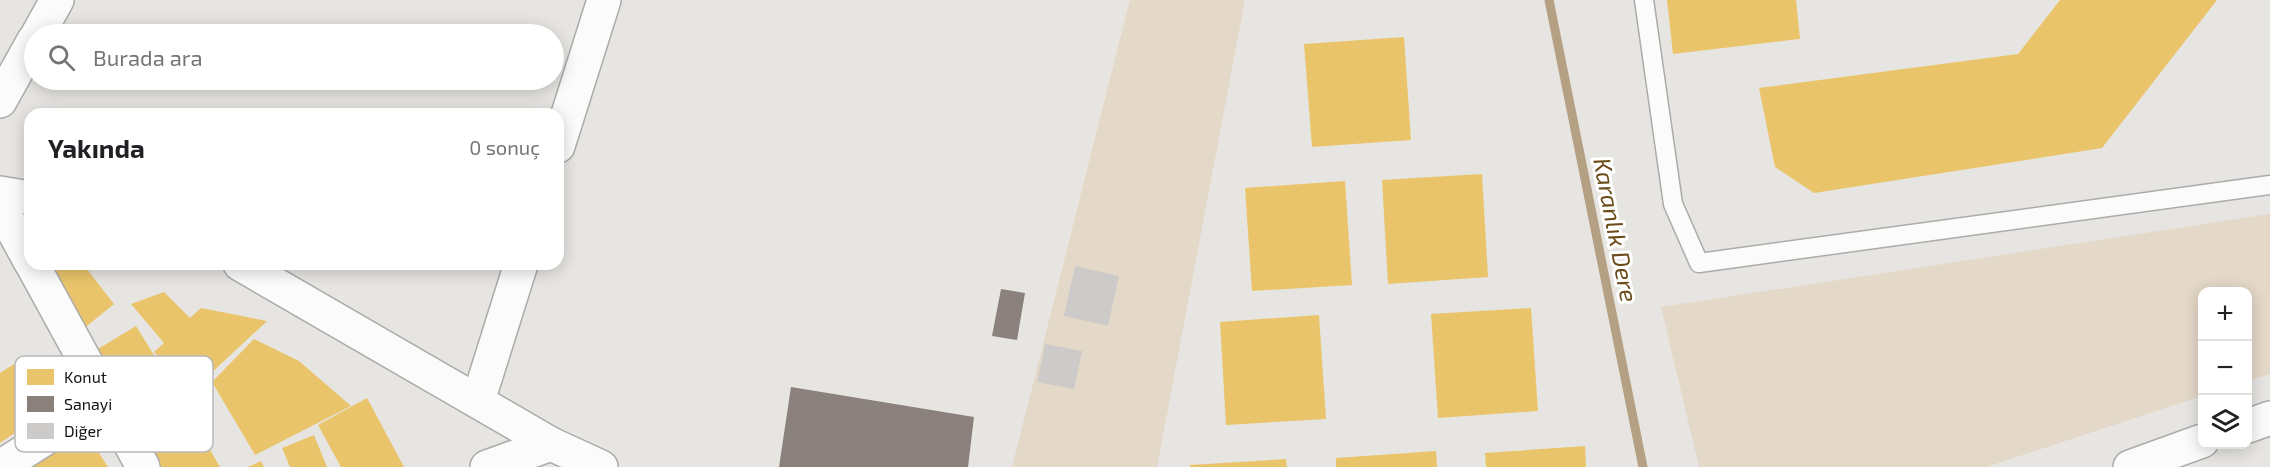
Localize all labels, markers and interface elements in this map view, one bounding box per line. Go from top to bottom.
search box [24,24,564,90]
icon: search [45,41,78,74]
text: Burada ara [93,44,203,70]
text: Yakında [48,132,145,163]
text: 0 sonuç [469,135,540,159]
water label: Karanlık Dere [1588,155,1645,304]
map controls [2198,287,2252,449]
button: + [2198,287,2252,341]
button: − [2198,341,2252,395]
legend [15,356,213,452]
text: Konut [64,367,107,386]
text: Sanayi [64,394,112,413]
button: layers [2198,395,2252,449]
text: Diğer [64,421,103,440]

